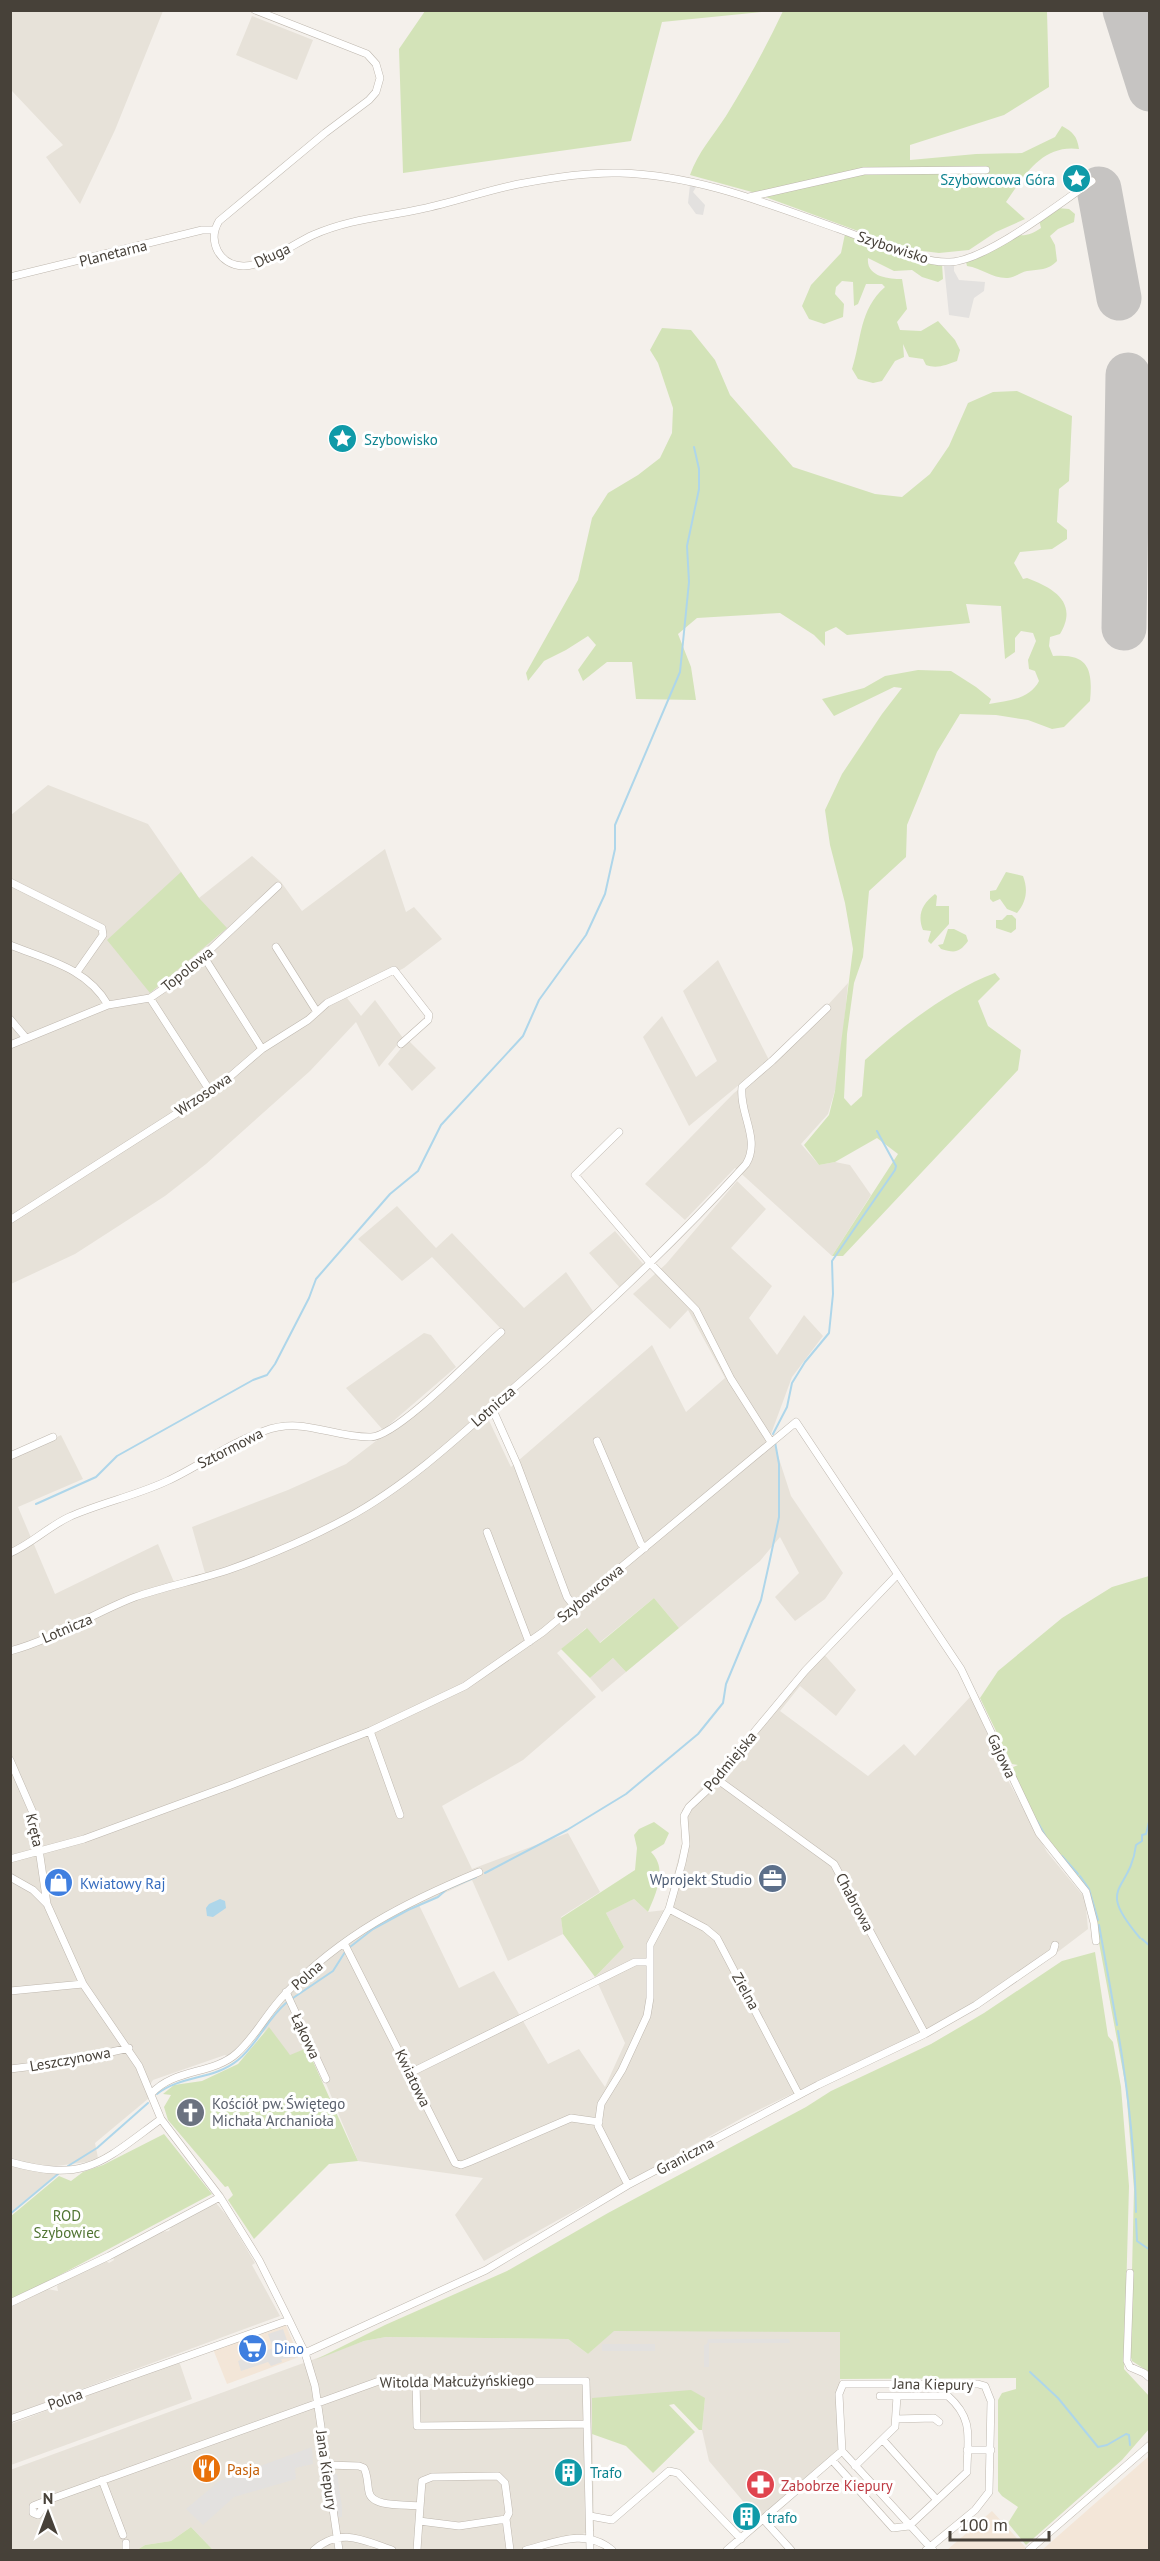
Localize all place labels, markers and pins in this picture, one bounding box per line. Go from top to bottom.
place icon: Szybowcowa Góra [1060,163,1092,195]
place label: Szybowcowa Góra [940,170,1055,189]
place icon: Szybowisko [327,423,359,455]
place label: Szybowisko [364,430,438,449]
office icon: Wprojekt Studio [757,1863,789,1895]
shop icon: Kwiatowy Raj [43,1867,75,1899]
place label: Wprojekt Studio [650,1870,752,1889]
place label: Kwiatowy Raj [80,1874,165,1893]
place label: Kościół pw. Świętego Michała Archanioła [212,2094,345,2130]
church icon: Kościół pw. Świętego Michała Archanioła [175,2096,207,2128]
supermarket icon: Dino [237,2332,269,2364]
place label: Dino [274,2339,304,2358]
restaurant icon: Pasja [190,2453,222,2485]
building icon: Trafo [553,2456,585,2488]
place label: Pasja [227,2460,260,2479]
place label: Trafo [590,2463,622,2482]
pharmacy icon: Zabobrze Kiepury [744,2469,776,2501]
place label: Zabobrze Kiepury [781,2476,893,2495]
building icon: trafo [730,2501,762,2533]
place label: trafo [767,2508,797,2527]

